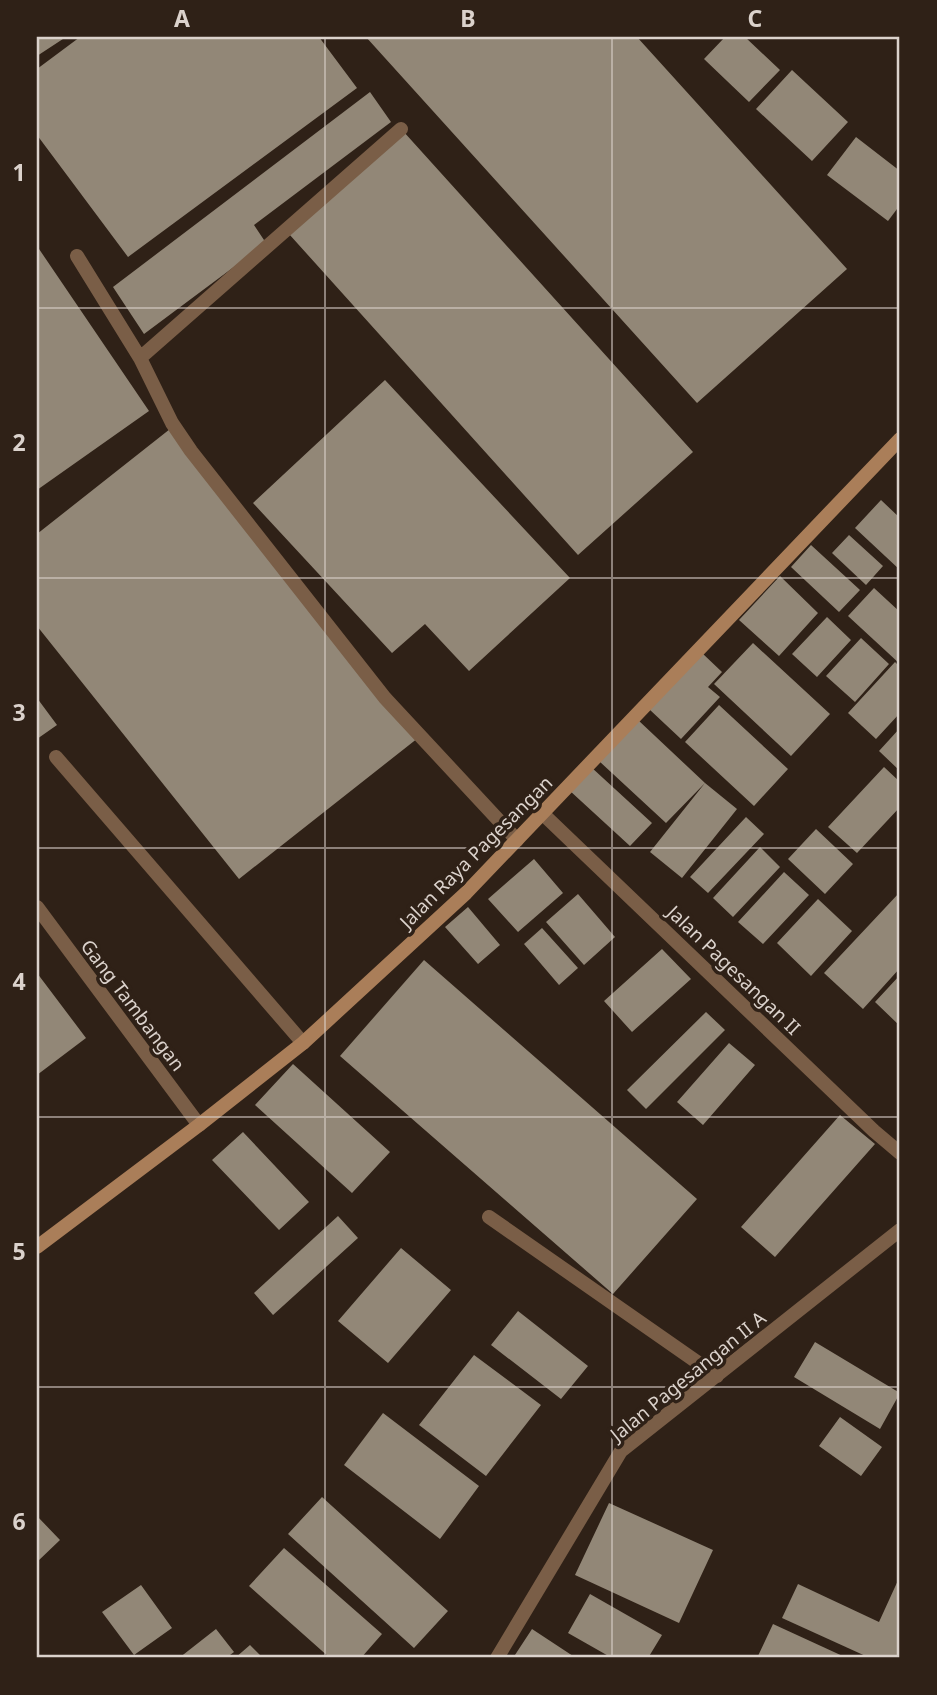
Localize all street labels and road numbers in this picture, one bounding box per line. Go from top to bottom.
street label: Jalan Raya Pagesangan [393,770,558,935]
street label: Jalan Pagesangan II [660,898,806,1041]
street label: Gang Tambangan [75,934,191,1076]
street label: Jalan Pagesangan II A [603,1305,772,1448]

